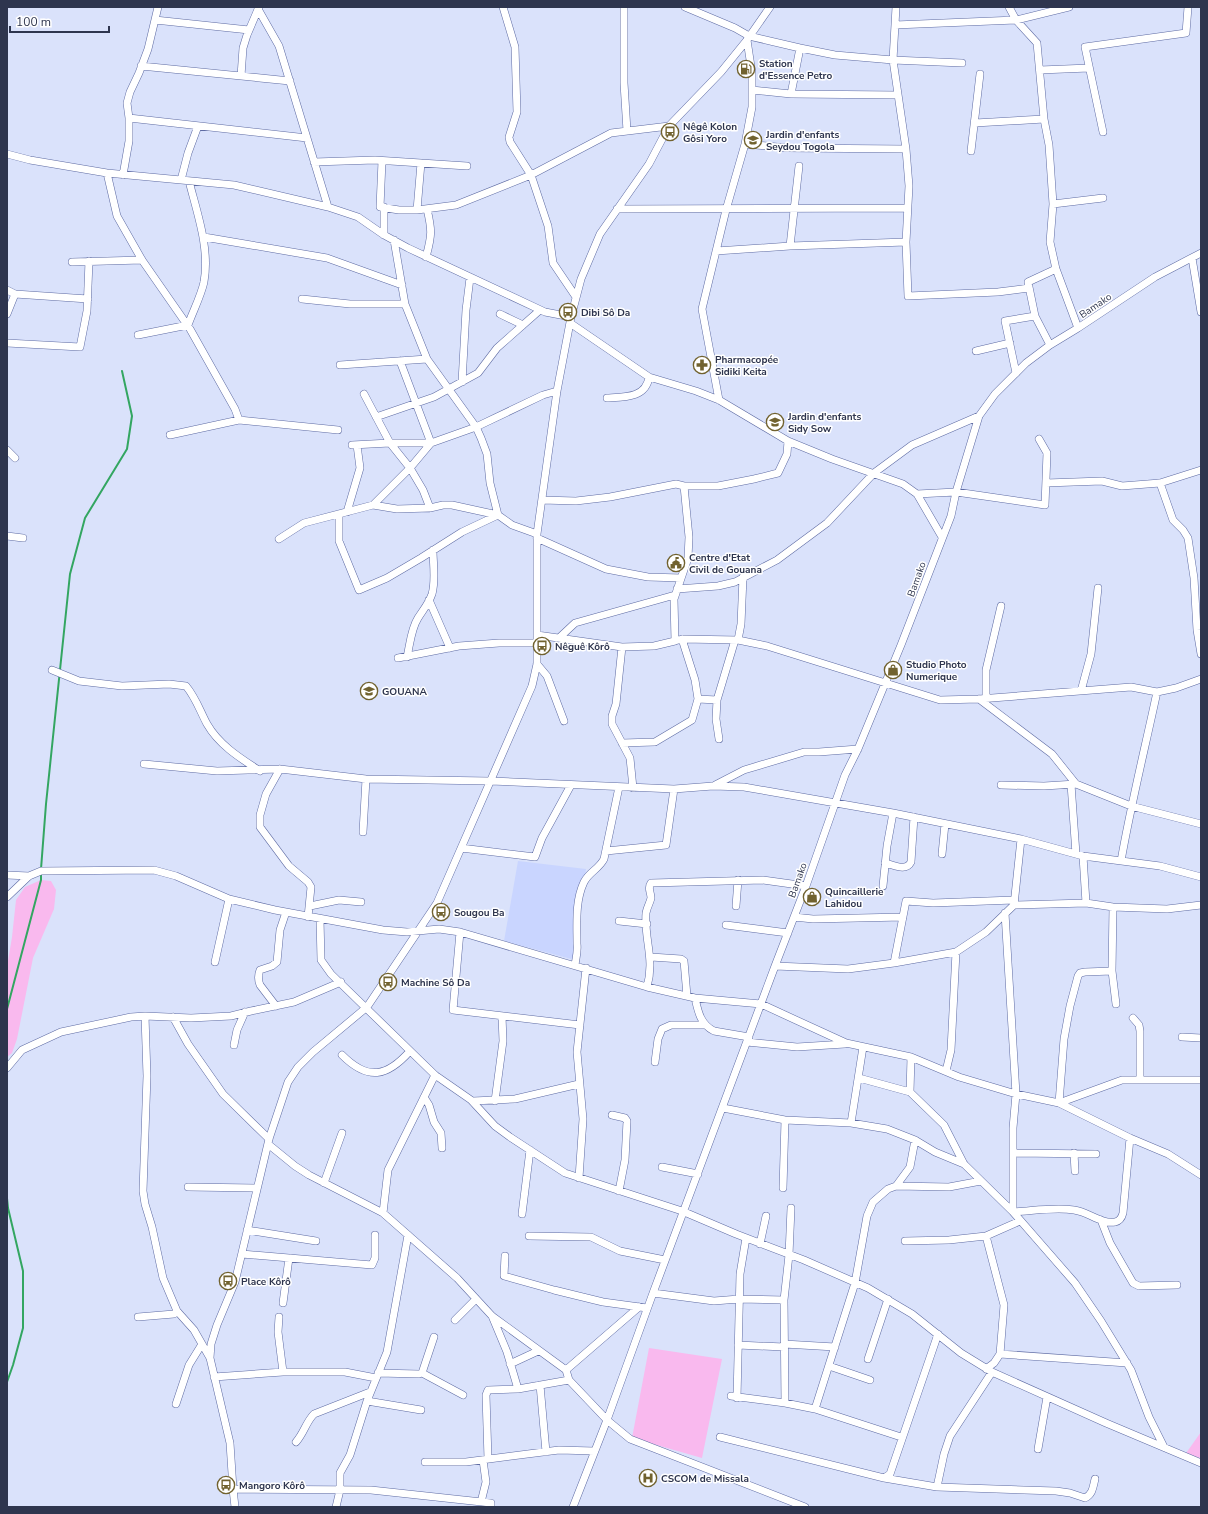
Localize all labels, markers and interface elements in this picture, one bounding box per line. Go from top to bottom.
scale bar [10,8,109,34]
text: 100 m [16,14,51,30]
place label: Station d'Essence Petro [759,57,832,83]
fuel station icon: Station d'Essence Petro [736,59,756,79]
place label: Nêgê Kolon Gôsi Yoro [683,120,737,146]
bus stop icon: Nêgê Kolon Gôsi Yoro [660,122,680,142]
place label: Jardin d'enfants Seydou Togola [765,128,839,154]
school or university icon: Jardin d'enfants Seydou Togola [743,130,763,150]
street label: Bamako [1077,290,1115,322]
bus stop icon: Dibi Sô Da [558,302,578,322]
place label: Dibi Sô Da [581,306,630,320]
place label: Pharmacopée Sidiki Keita [715,353,779,379]
pharmacy icon: Pharmacopée Sidiki Keita [692,355,712,375]
place label: Jardin d'enfants Sidy Sow [787,410,861,436]
school or university icon: Jardin d'enfants Sidy Sow [765,412,785,432]
place label: Centre d'Etat Civil de Gouana [689,551,762,577]
public building icon: Centre d'Etat Civil de Gouana [666,553,686,573]
street label: Bamako [904,559,930,599]
bus stop icon: Nêguê Kôrô [532,636,552,656]
place label: Nêguê Kôrô [555,640,610,654]
place label: Studio Photo Numerique [906,658,967,684]
shop icon: Studio Photo Numerique [883,660,903,680]
school or university icon: GOUANA [359,681,379,701]
place label: GOUANA [382,685,427,699]
street label: Bamako [785,860,811,900]
place label: Quincaillerie Lahidou [825,885,884,911]
shop icon: Quincaillerie Lahidou [802,887,822,907]
bus stop icon: Sougou Ba [431,902,451,922]
place label: Sougou Ba [454,906,505,920]
bus stop icon: Machine Sô Da [378,972,398,992]
place label: Machine Sô Da [401,976,470,990]
bus stop icon: Place Kôrô [218,1271,238,1291]
place label: Place Kôrô [241,1275,291,1289]
hospital icon: CSCOM de Missala [638,1468,658,1488]
place label: CSCOM de Missala [661,1472,749,1486]
bus stop icon: Mangoro Kôrô [216,1475,236,1495]
place label: Mangoro Kôrô [239,1479,305,1493]

